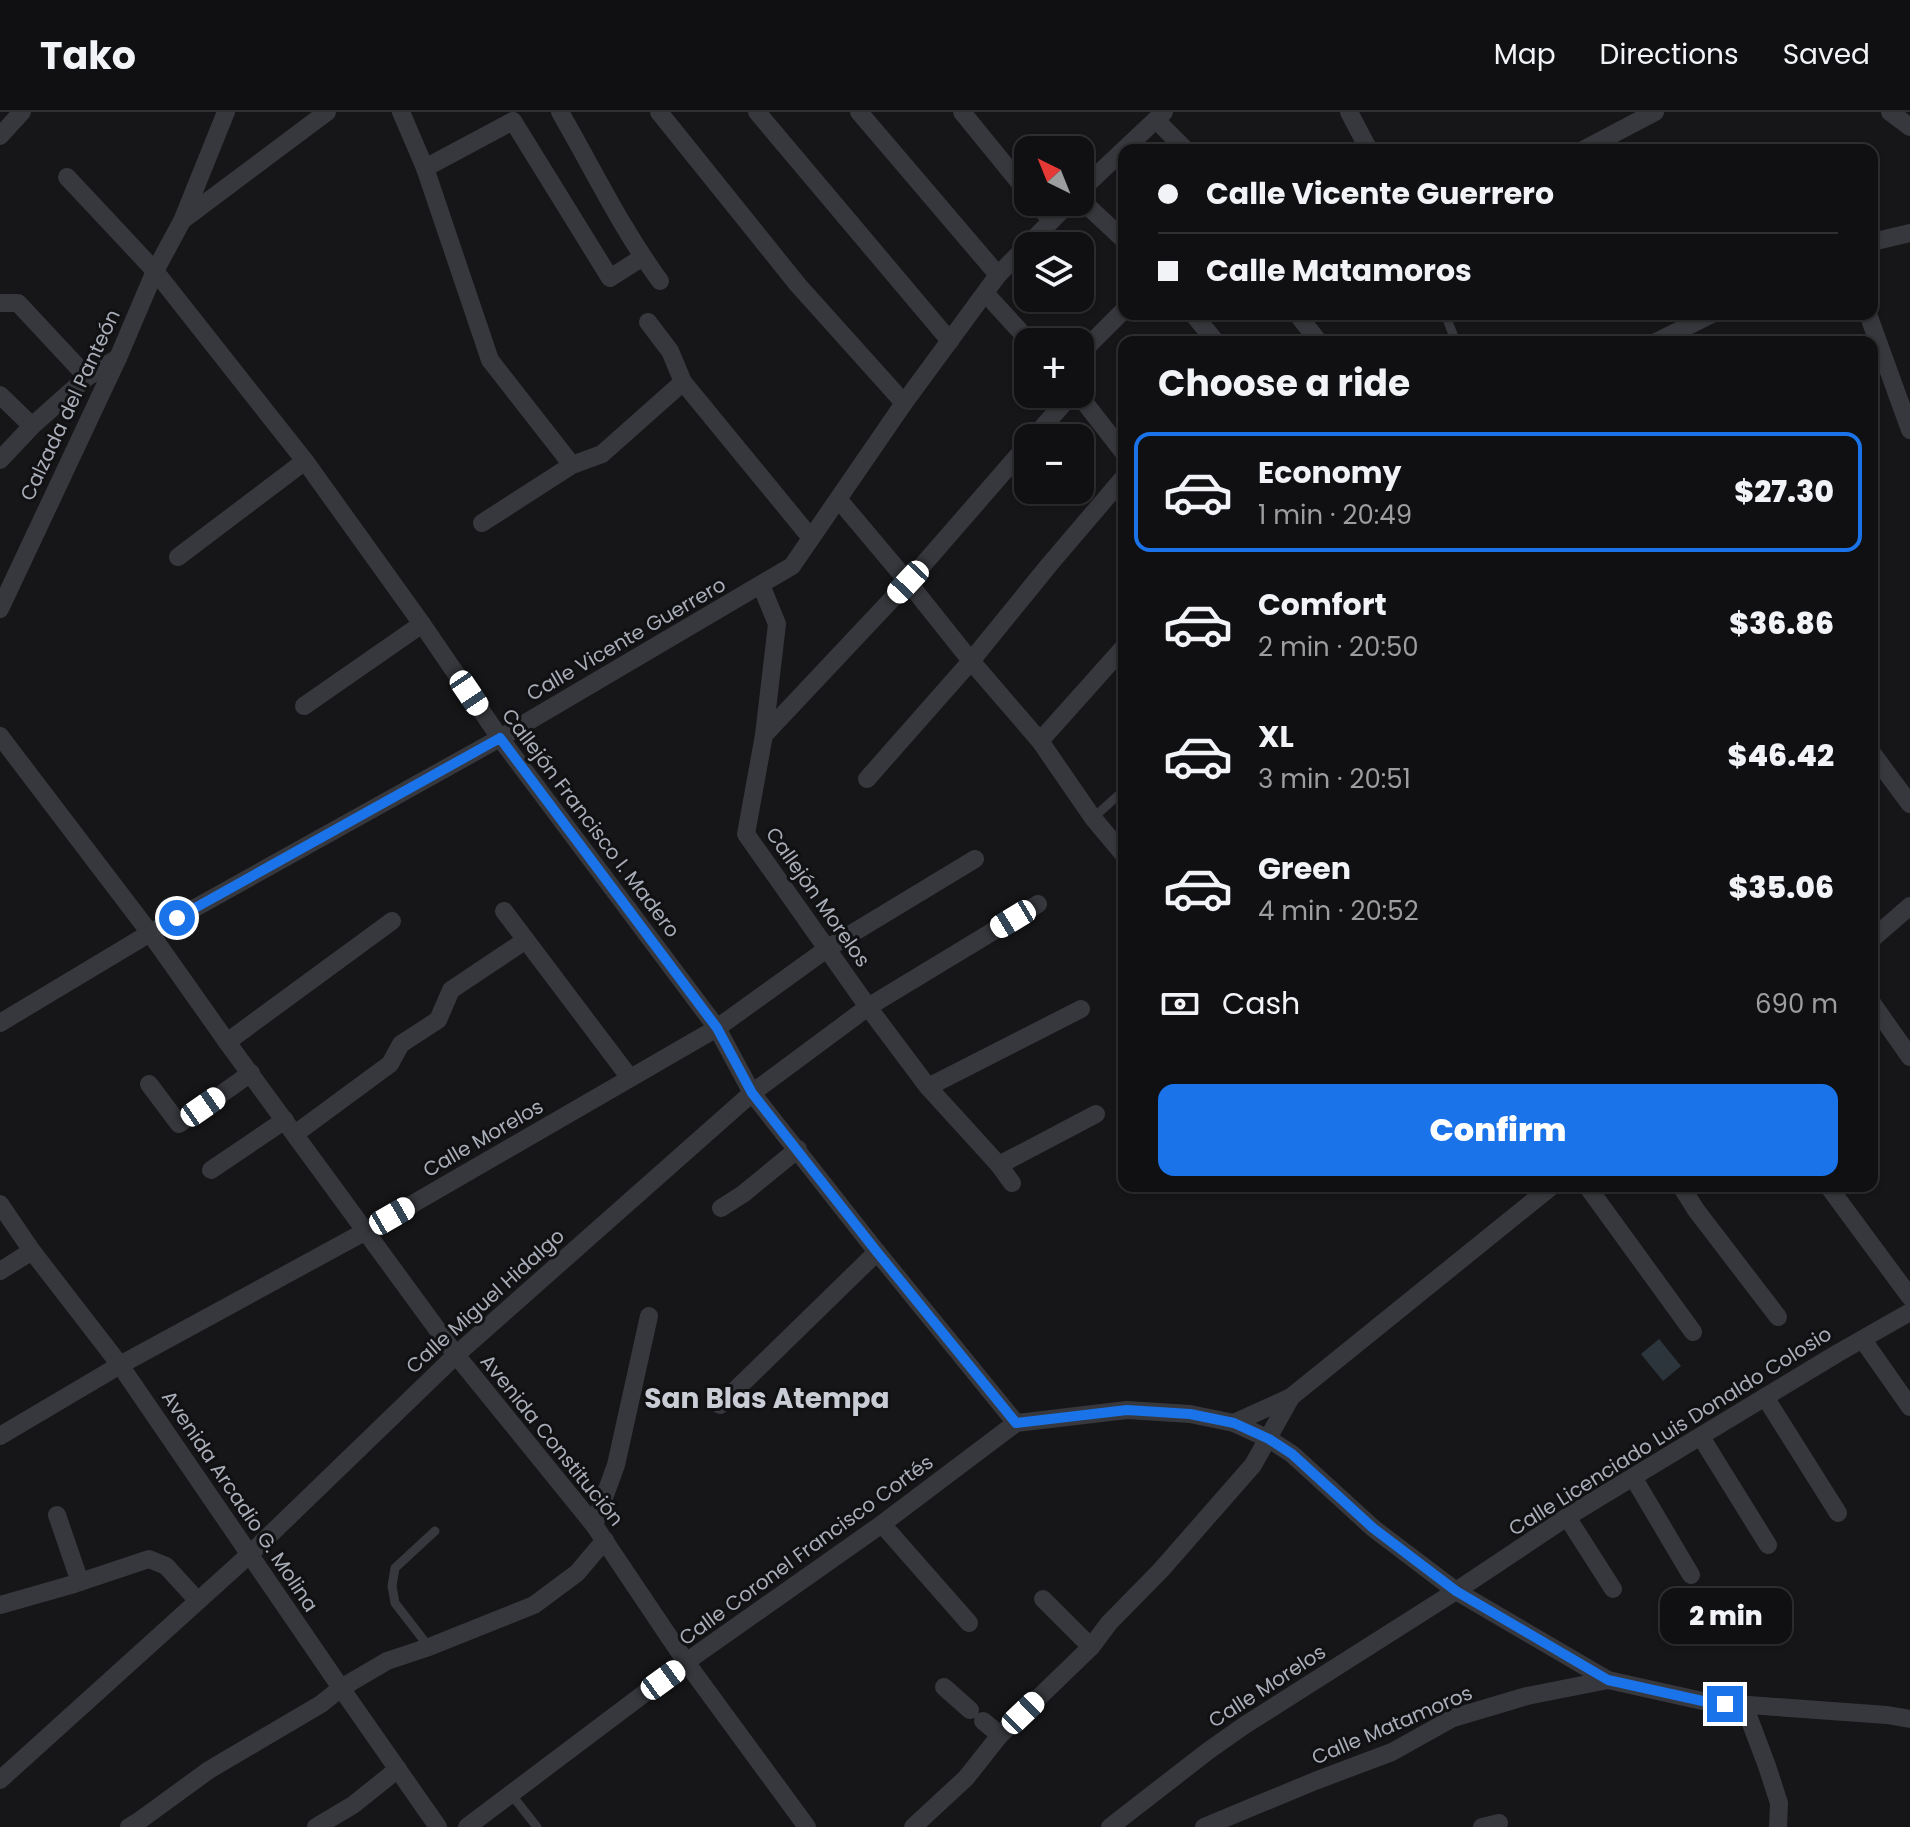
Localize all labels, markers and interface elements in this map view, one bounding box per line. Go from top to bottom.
text: Tako [40,29,136,82]
text: Map [1494,35,1556,74]
text: Directions [1600,35,1739,74]
text: Saved [1783,35,1870,74]
north arrow [1014,136,1094,216]
map controls [1014,136,1094,504]
text: Calle Vicente Guerrero [1206,172,1554,215]
button: layers [1014,232,1094,312]
text: Calle Matamoros [1206,249,1472,292]
street label: Calzada del Panteón [13,305,127,505]
button: + [1014,328,1094,408]
text: Choose a ride [1158,358,1410,409]
button: − [1014,424,1094,504]
text: Economy [1258,451,1402,494]
icon: car [1162,456,1234,528]
text: $27.30 [1734,470,1834,513]
text: 1 min · 20:49 [1258,497,1412,533]
car [883,556,933,608]
street label: Calle Vicente Guerrero [521,570,731,708]
text: Comfort [1258,583,1387,626]
icon: car [1162,588,1234,660]
text: $36.86 [1729,602,1834,645]
text: 2 min · 20:50 [1258,629,1419,665]
car [446,666,492,720]
street label: Callejón Francisco I. Madero [496,703,686,943]
text: XL [1258,715,1294,758]
icon: car [1162,720,1234,792]
text: $46.42 [1728,734,1834,777]
text: 3 min · 20:51 [1258,761,1411,797]
street label: Callejón Morelos [759,821,877,973]
text: Green [1258,847,1351,890]
icon: car [1162,852,1234,924]
text: $35.06 [1728,866,1834,909]
text: 4 min · 20:52 [1258,893,1419,929]
car [986,896,1040,942]
route start [159,900,195,936]
icon: cash [1158,982,1202,1026]
text: Cash [1222,982,1300,1025]
text: 690 m [1755,986,1838,1022]
car [176,1083,230,1131]
button: Confirm [1158,1084,1838,1176]
street label: Calle Morelos [418,1092,548,1184]
car [365,1194,419,1238]
street label: Calle Miguel Hidalgo [400,1222,570,1380]
street label: Calle Licenciado Luis Donaldo Colosio [1503,1320,1837,1542]
street label: Avenida Constitución [474,1348,630,1532]
district label: San Blas Atempa [644,1379,890,1418]
street label: Avenida Arcadio G. Molina [155,1385,325,1617]
street label: Calle Coronel Francisco Cortés [673,1448,939,1652]
callout: 2 min [1659,1588,1791,1644]
text: 2 min [1689,1598,1763,1634]
street label: Calle Morelos [1203,1638,1331,1734]
car [637,1656,689,1704]
street label: Calle Matamoros [1307,1678,1477,1772]
route end [1707,1686,1743,1722]
car [997,1688,1049,1738]

